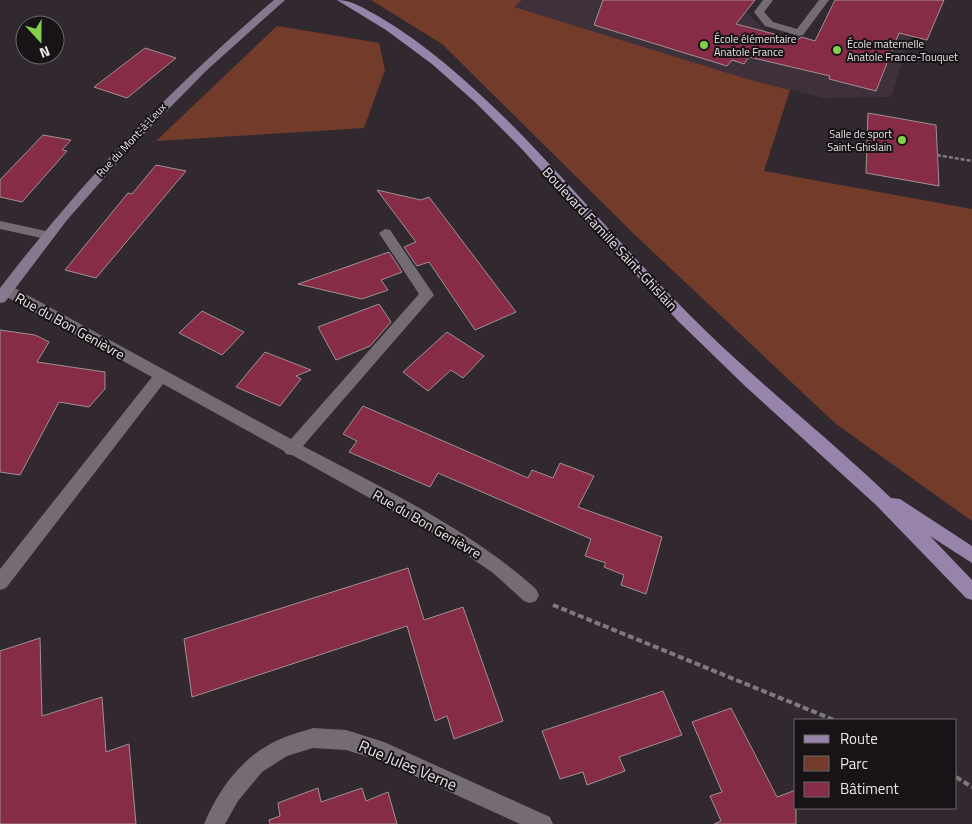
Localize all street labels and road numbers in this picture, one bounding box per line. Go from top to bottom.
street label: Rue du Mont-à-Leux [92,100,170,180]
street label: Boulevard Famille Saint-Ghislain [538,162,683,315]
street label: Rue du Bon Genièvre [12,287,129,364]
street label: Rue du Bon Genièvre [369,484,486,563]
street label: Rue Jules Verne [355,733,461,797]

